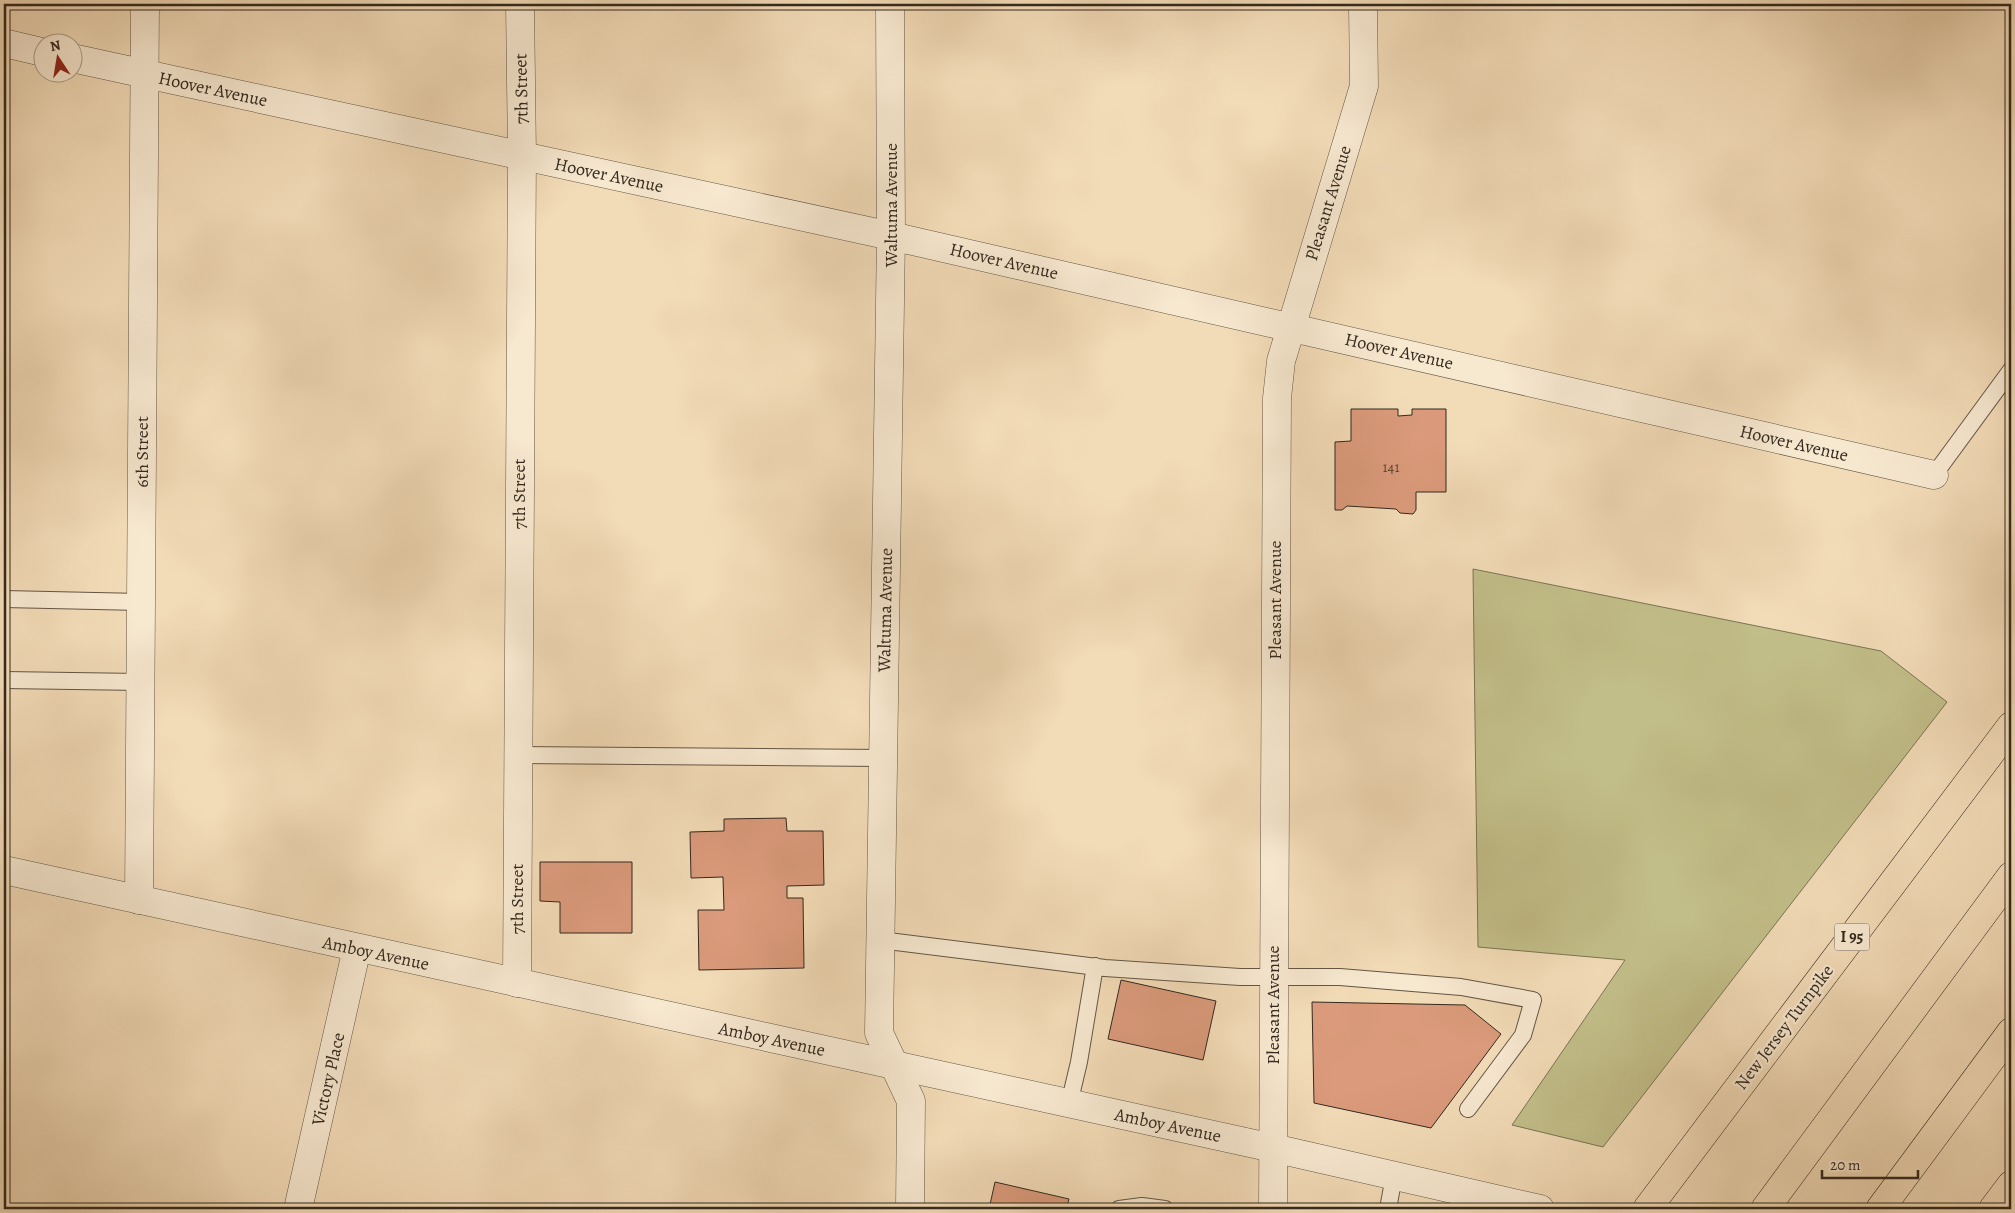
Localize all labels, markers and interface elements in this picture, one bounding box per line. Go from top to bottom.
north arrow [32,32,82,82]
text: N [48,35,62,56]
street label: 7th Street [508,53,534,125]
street label: Hoover Avenue [156,66,270,112]
street label: Pleasant Avenue [1299,142,1357,264]
street label: Waltuma Avenue [879,143,903,268]
street label: Hoover Avenue [552,152,666,198]
street label: Hoover Avenue [947,237,1061,285]
street label: Hoover Avenue [1342,327,1456,375]
street label: 6th Street [130,416,154,488]
street label: Hoover Avenue [1737,419,1851,467]
house number: 141 [1382,457,1400,477]
street label: 7th Street [507,458,531,529]
street label: Pleasant Avenue [1263,540,1287,660]
street label: Waltuma Avenue [872,548,898,673]
street label: 7th Street [505,863,529,934]
road number: I 95 [1834,924,1870,950]
street label: Amboy Avenue [320,930,431,976]
street label: Pleasant Avenue [1261,945,1285,1065]
street label: New Jersey Turnpike [1729,960,1839,1094]
street label: Amboy Avenue [716,1016,827,1062]
street label: Victory Place [305,1030,350,1129]
street label: Amboy Avenue [1112,1102,1223,1148]
scale bar [1822,1148,1919,1180]
text: 20 m [1830,1155,1861,1175]

